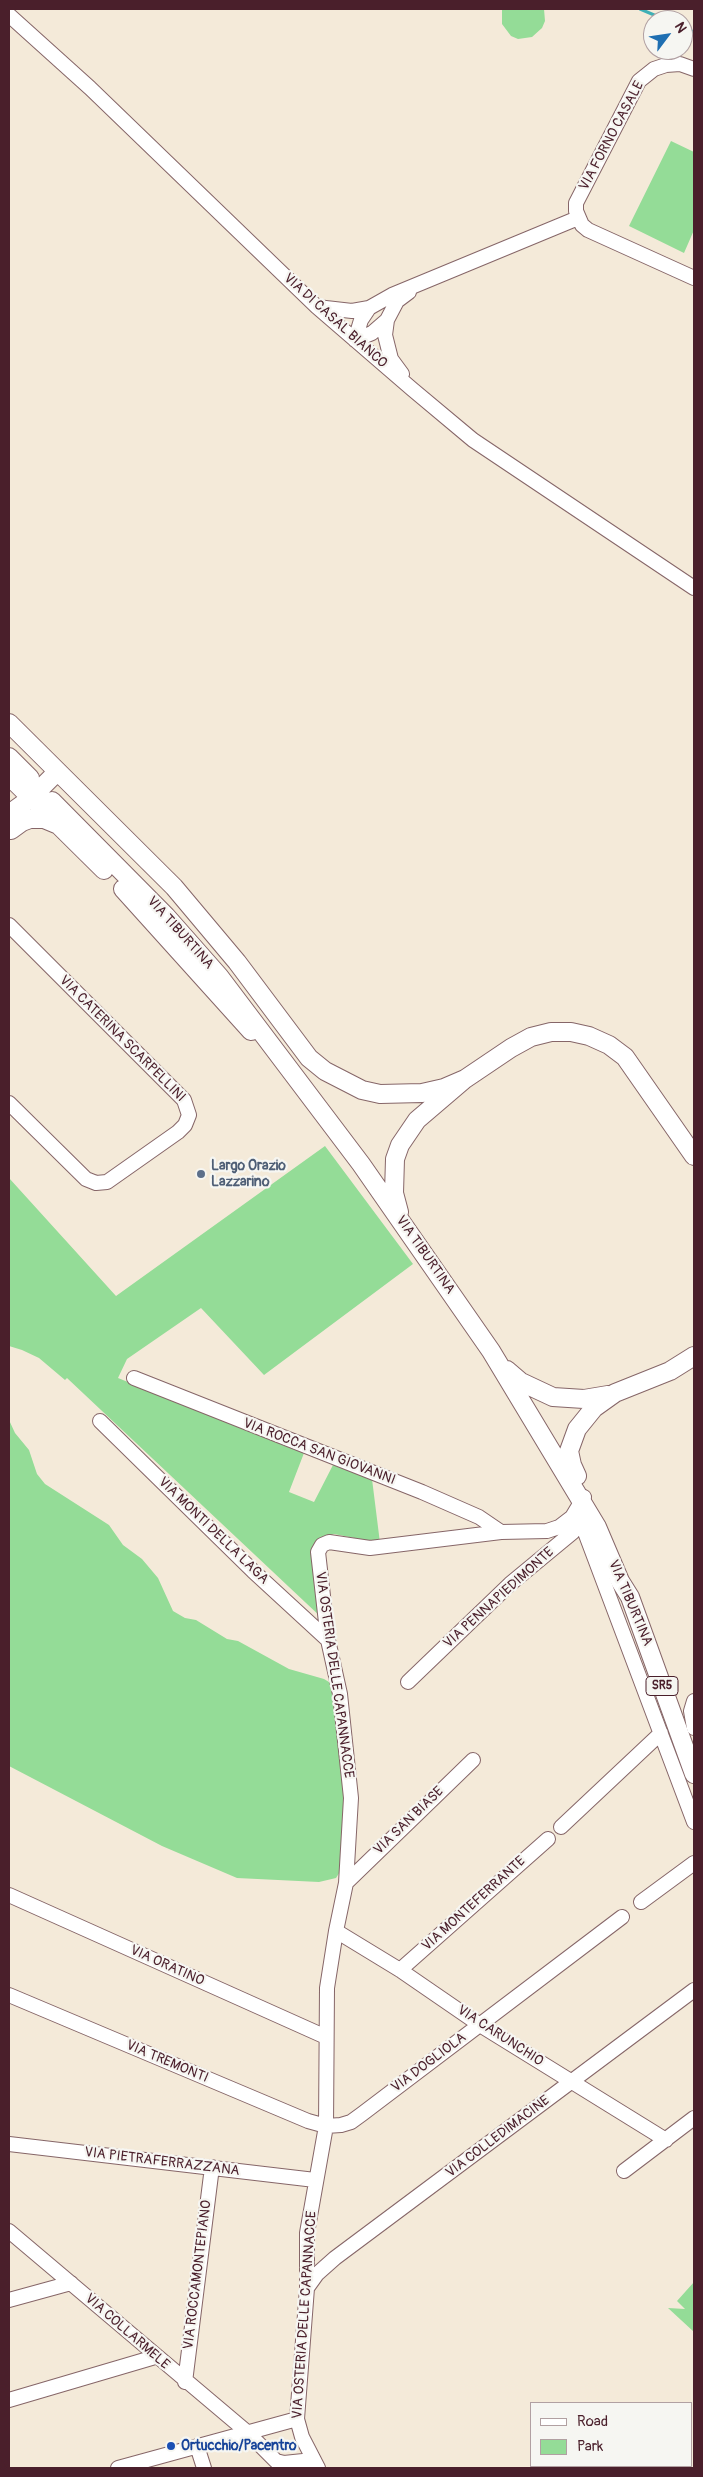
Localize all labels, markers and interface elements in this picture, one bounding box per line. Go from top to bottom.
north arrow [643,10,693,60]
text: N [671,19,690,36]
street label: VIA FORNO CASALE [576,78,648,194]
street label: VIA DI CASAL BIANCO [280,270,390,372]
street label: VIA TIBURTINA [143,893,217,973]
street label: VIA CATERINA SCARPELLINI [55,972,189,1106]
place label: Largo Orazio Lazzarino [211,1158,286,1190]
marker: Largo Orazio Lazzarino [195,1168,207,1180]
street label: VIA TIBURTINA [392,1213,458,1297]
street label: VIA ROCCA SAN GIOVANNI [240,1415,398,1489]
street label: VIA MONTI DELLA LAGA [154,1474,272,1588]
street label: VIA PENNAPIEDIMONTE [440,1544,558,1652]
street label: VIA TIBURTINA [604,1557,656,1649]
street label: VIA OSTERIA DELLE CAPANNACCE [311,1571,357,1779]
road number: SR5 [646,1676,678,1695]
street label: VIA SAN BIASE [371,1783,447,1859]
street label: VIA MONTEFERRANTE [419,1853,529,1955]
street label: VIA ORATINO [127,1942,207,1990]
street label: VIA CARUNCHIO [454,2002,546,2070]
street label: VIA DOGLIOLA [388,2029,470,2097]
street label: VIA TREMONTI [123,2037,211,2087]
street label: VIA COLLEDIMACINE [443,2092,553,2182]
street label: VIA PIETRAFERRAZZANA [84,2144,240,2180]
street label: VIA ROCCAMONTEPIANO [180,2199,216,2351]
street label: VIA OSTERIA DELLE CAPANNACCE [289,2210,321,2420]
street label: VIA COLLARMELE [81,2291,173,2373]
legend [530,2402,693,2467]
text: Road [577,2412,608,2431]
text: Park [577,2437,603,2456]
place label: Ortucchio/Pacentro [181,2438,297,2454]
marker: Ortucchio/Pacentro [165,2440,177,2452]

